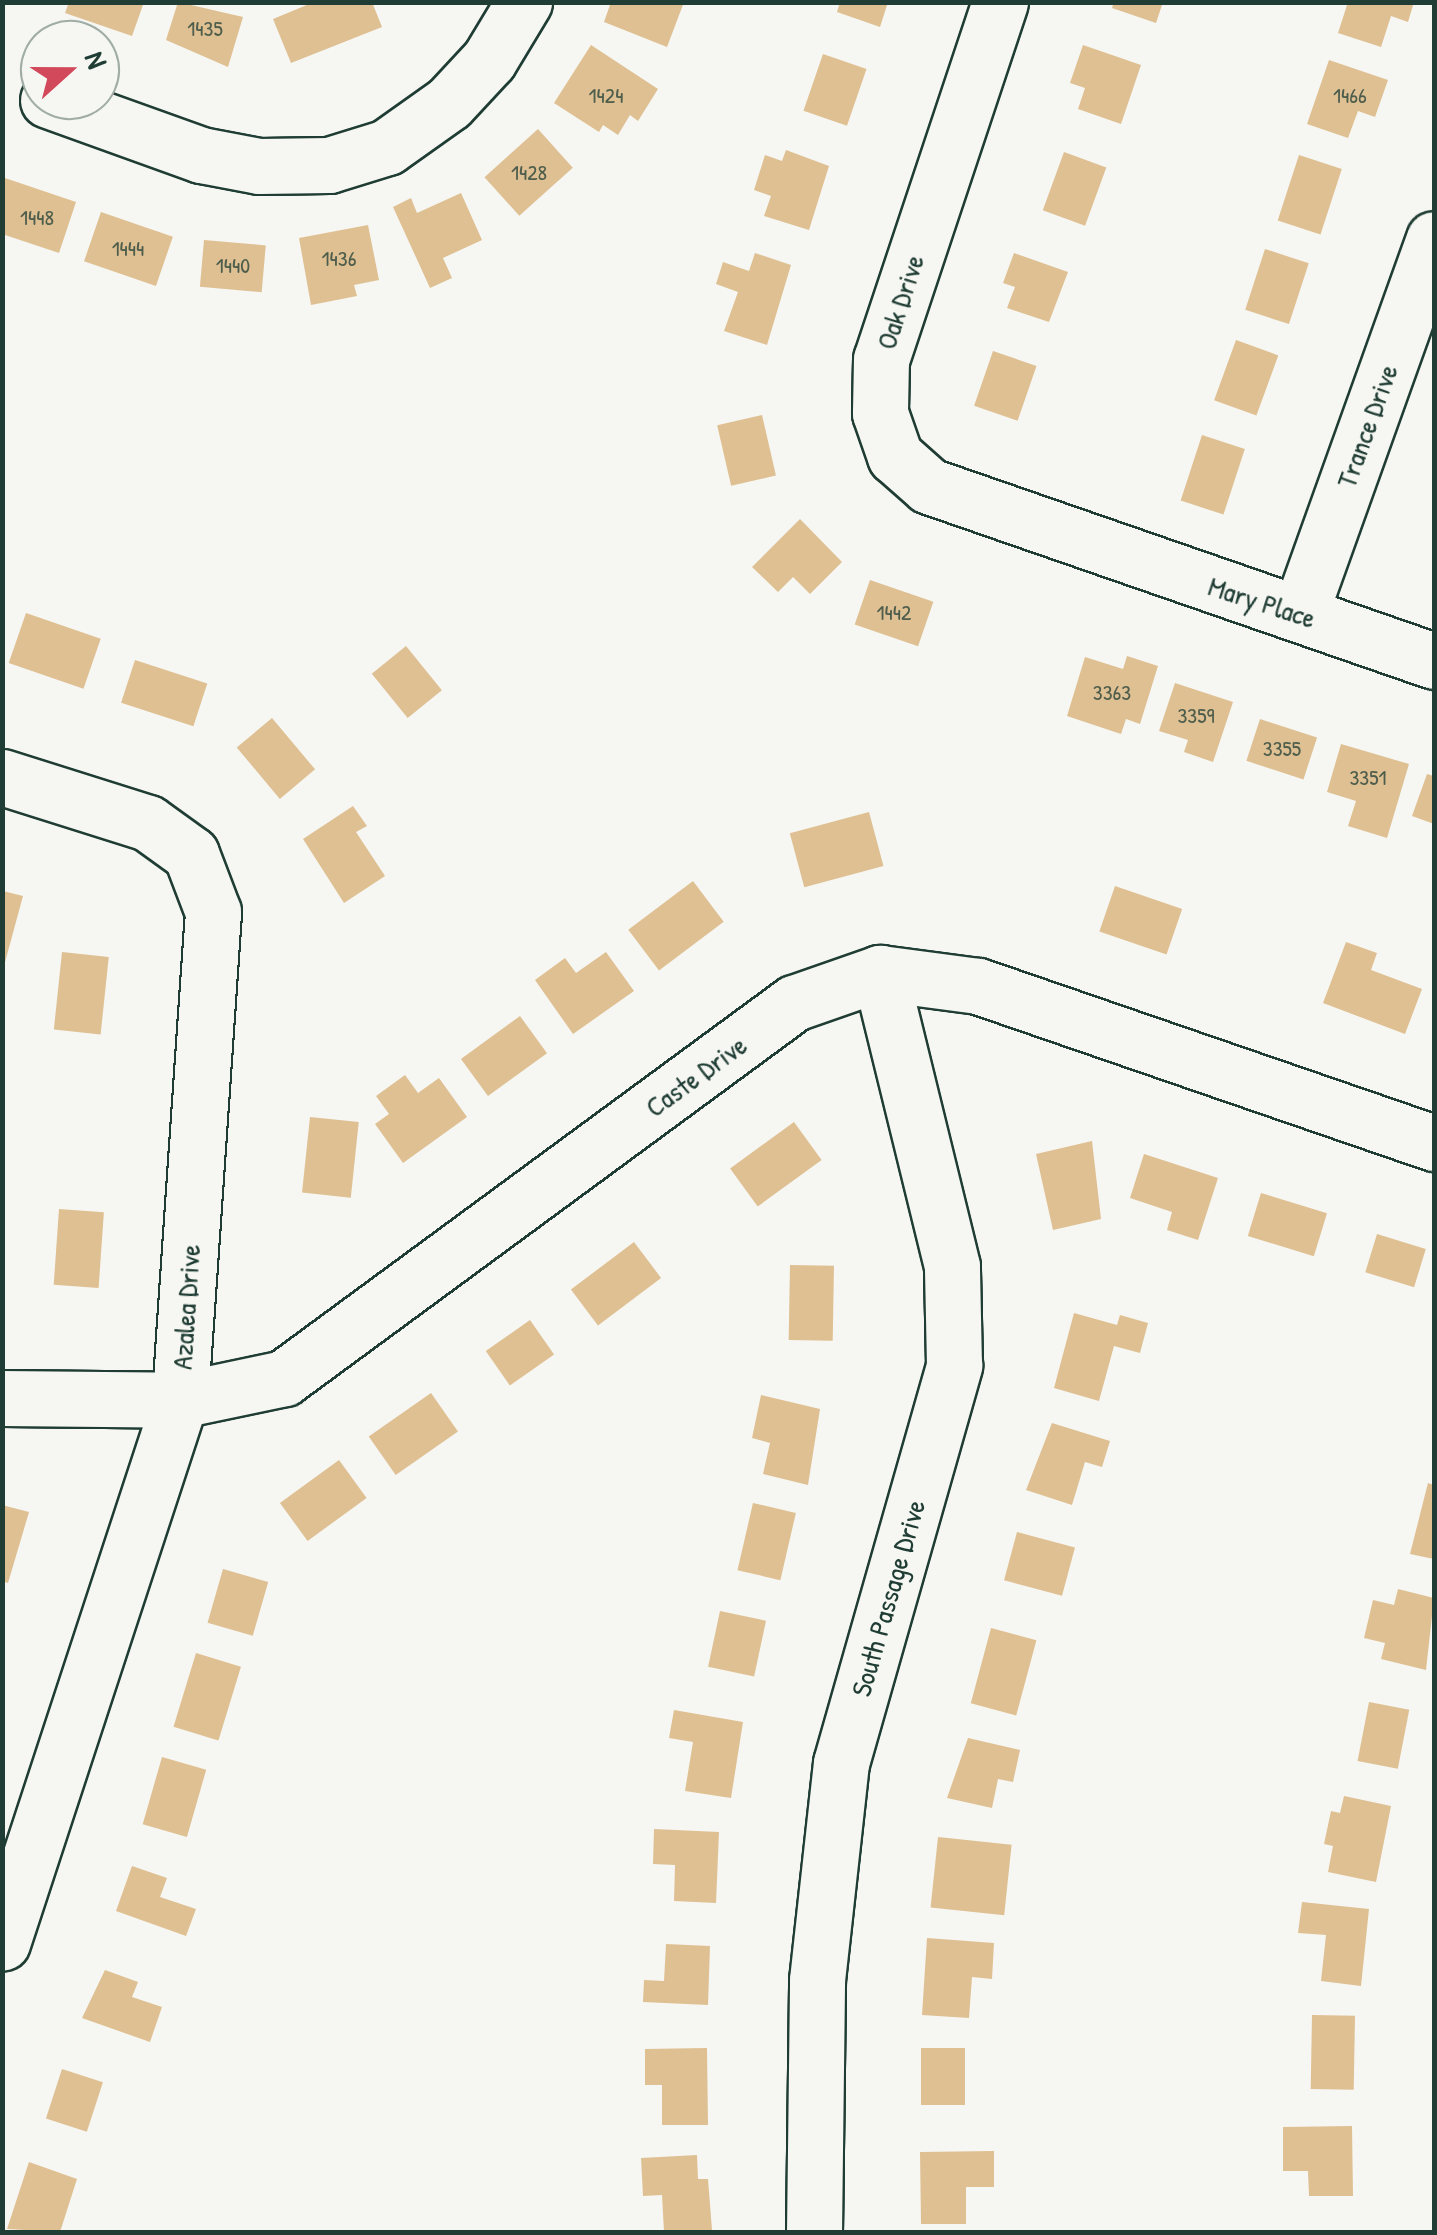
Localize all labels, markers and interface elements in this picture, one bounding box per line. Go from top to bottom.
house number: 1435 [187,16,223,42]
north arrow [20,20,120,120]
text: N [76,46,117,74]
house number: 1424 [589,83,623,109]
house number: 1466 [1333,83,1367,109]
house number: 1428 [511,160,547,186]
house number: 1448 [20,205,54,231]
house number: 1444 [112,236,144,262]
house number: 1436 [322,246,356,272]
street label: Oak Drive [869,251,931,353]
house number: 1440 [216,253,250,279]
street label: Trance Drive [1329,360,1405,492]
street label: Mary Place [1204,569,1320,635]
house number: 1442 [877,600,911,626]
house number: 3363 [1093,680,1131,706]
house number: 3359 [1177,703,1215,729]
house number: 3355 [1263,736,1301,762]
house number: 3351 [1349,765,1387,791]
street label: Caste Drive [639,1028,753,1124]
street label: Azalea Drive [165,1243,207,1371]
street label: South Passage Drive [844,1496,932,1700]

